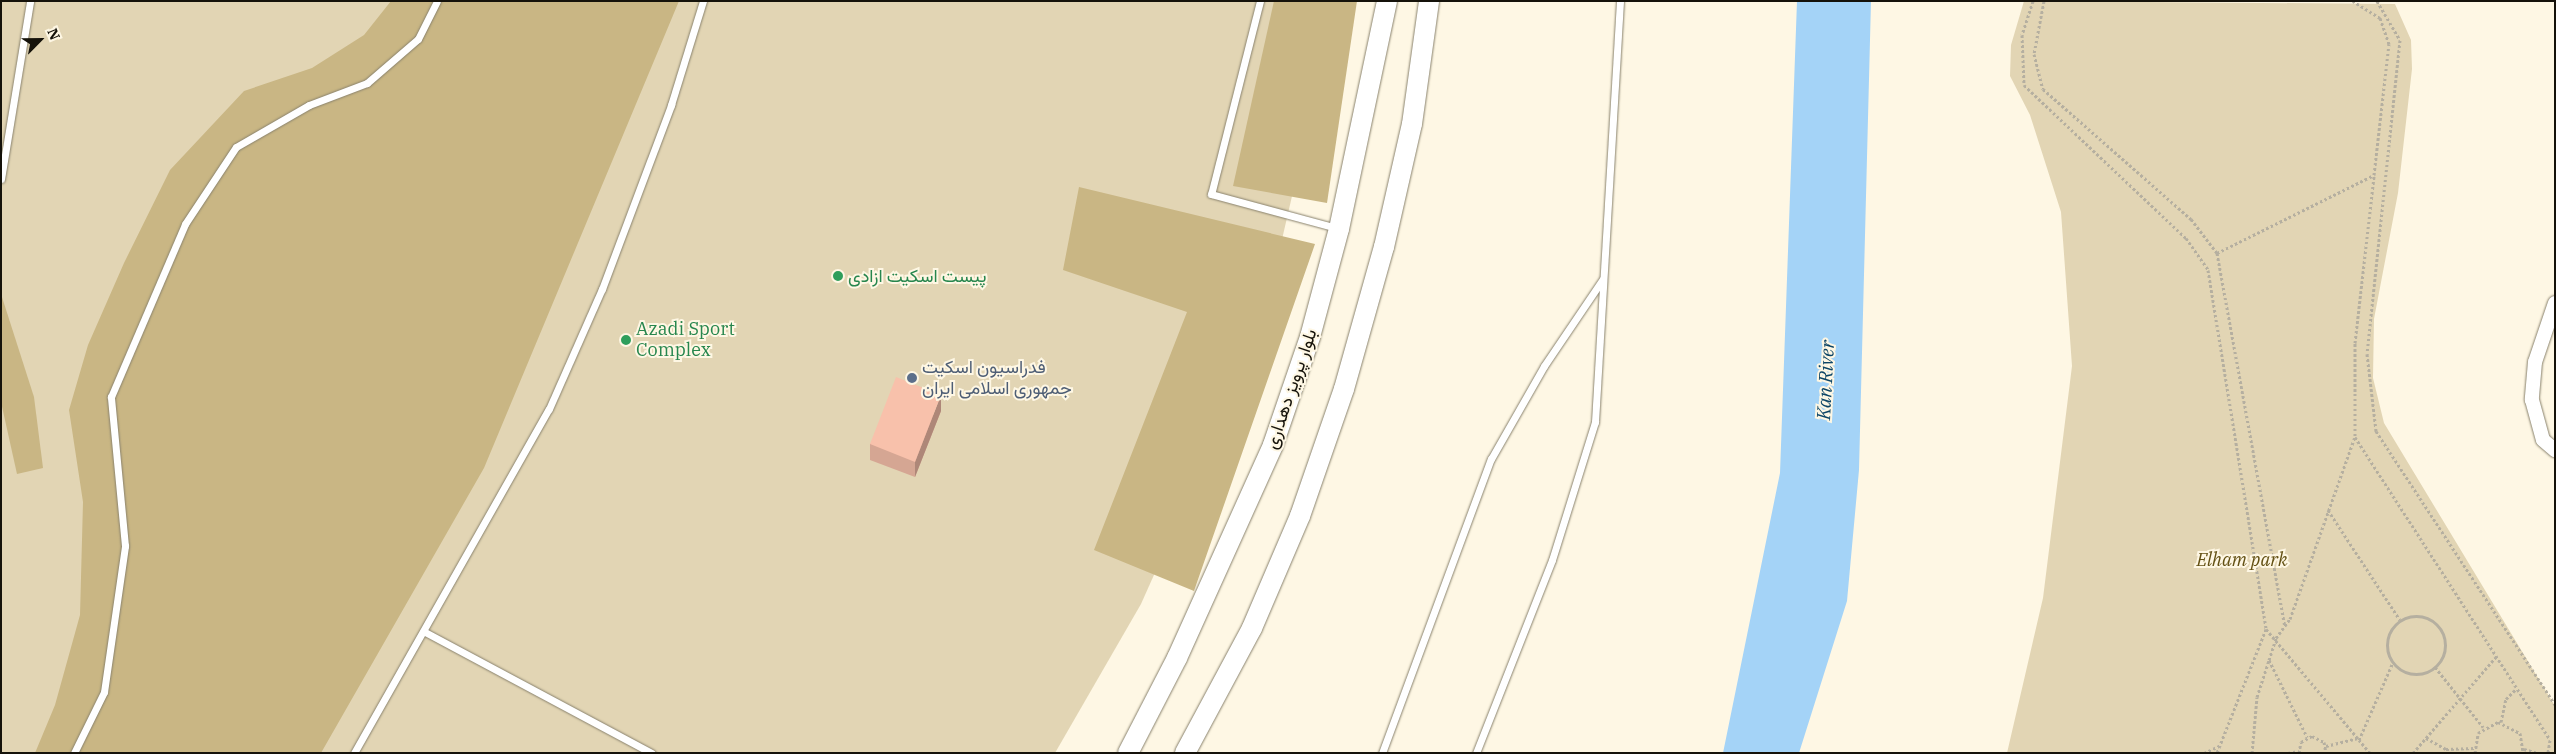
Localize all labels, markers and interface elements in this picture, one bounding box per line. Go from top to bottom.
north arrow [15,15,65,65]
text: N [43,26,64,43]
place label: پیست اسکیت ازادی [848,265,986,287]
marker: پیست اسکیت ازادی [832,270,844,282]
place label: Azadi Sport Complex [636,319,735,362]
street label: بلوار پرویز دهداری [1260,326,1322,452]
marker: Azadi Sport Complex [620,334,632,346]
water label: Kan River [1813,340,1839,420]
place label: فدراسیون اسکیت جمهوری اسلامی ایران [922,357,1072,399]
marker: فدراسیون اسکیت جمهوری اسلامی ایران [906,372,918,384]
park label: Elham park [2196,549,2288,571]

